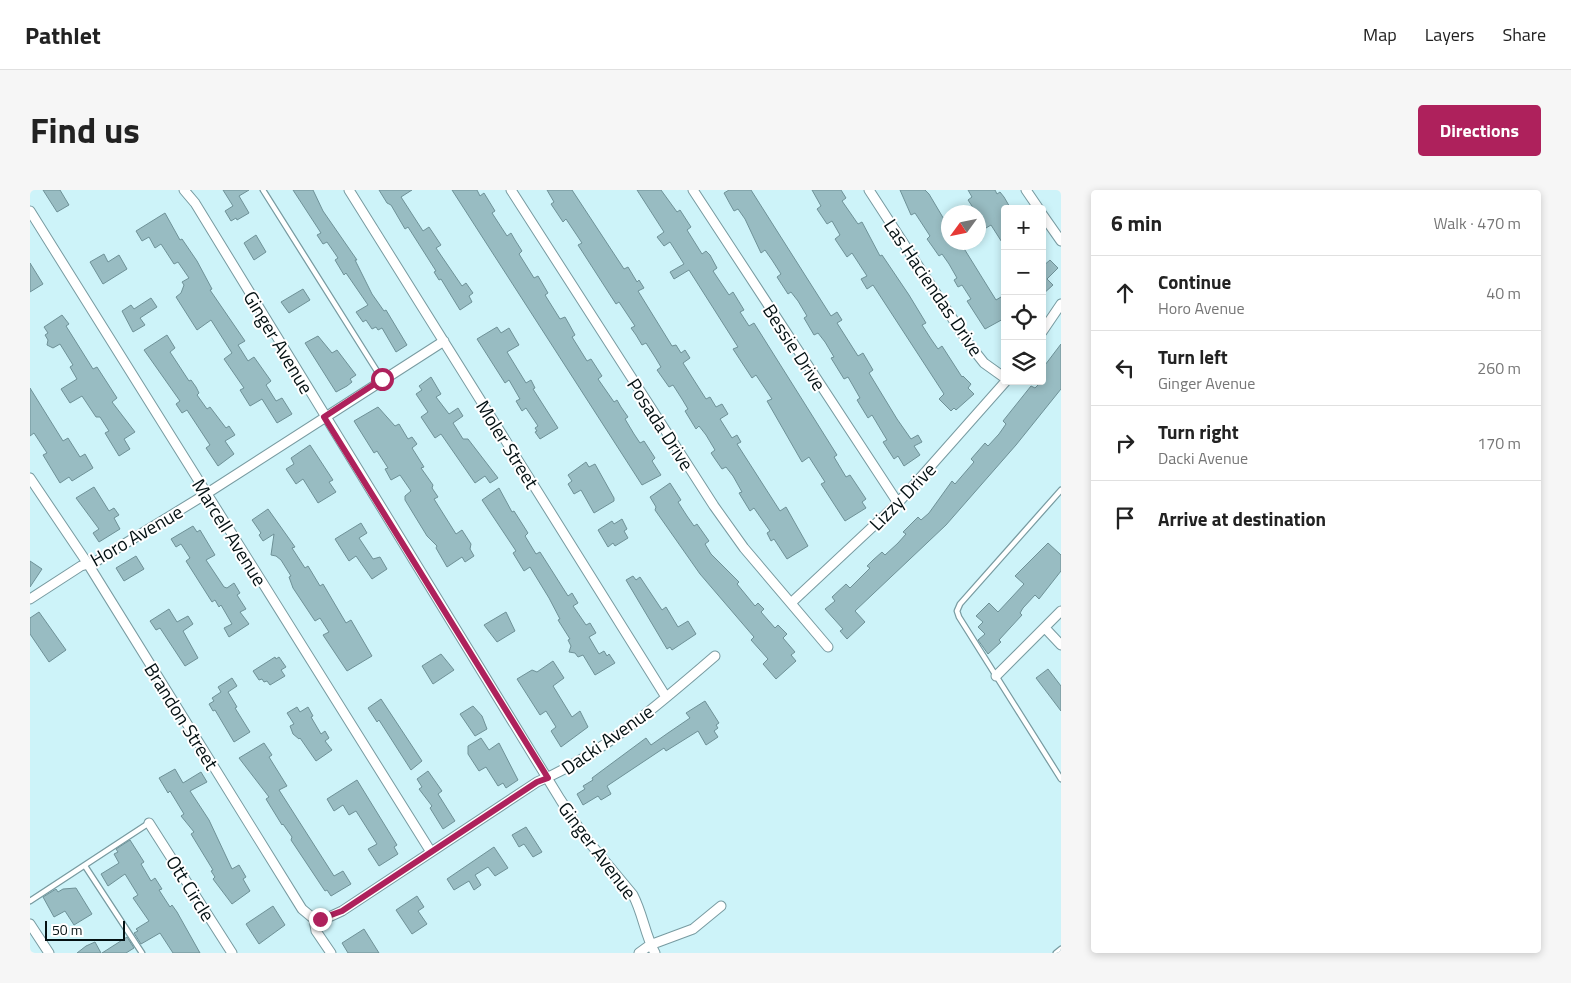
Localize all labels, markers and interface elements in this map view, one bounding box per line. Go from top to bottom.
text: Pathlet [25,17,101,53]
text: Map [1363,21,1397,48]
text: Layers [1425,21,1474,48]
text: Share [1502,21,1546,48]
text: Find us [30,103,140,157]
button: Directions [1418,105,1541,156]
north arrow [941,205,986,250]
map controls [1001,205,1046,385]
button: + [1001,205,1046,250]
text: 6 min [1111,207,1162,239]
text: Walk · 470 m [1433,211,1521,235]
street label: Las Haciendas Drive [877,212,991,362]
button: − [1001,250,1046,295]
text: Continue [1158,267,1231,296]
icon: ahead [1111,279,1139,307]
text: 40 m [1486,281,1521,305]
street label: Ginger Avenue [237,285,321,399]
button: locate [1001,295,1046,340]
text: Horo Avenue [1158,296,1245,320]
street label: Bessie Drive [756,298,834,396]
button: layers [1001,340,1046,385]
text: Turn left [1158,342,1228,371]
icon: left [1111,354,1139,382]
text: 260 m [1477,356,1521,380]
route start [371,368,394,391]
text: Ginger Avenue [1158,371,1255,395]
street label: Posada Drive [620,372,702,476]
street label: Moler Street [469,394,547,494]
text: Turn right [1158,417,1239,446]
icon: right [1111,429,1139,457]
text: 170 m [1477,431,1521,455]
text: Dacki Avenue [1158,446,1248,470]
street label: Lizzy Drive [862,455,942,537]
street label: Marcell Avenue [185,473,275,591]
street label: Horo Avenue [84,497,188,573]
icon: arrive [1111,504,1139,532]
text: Arrive at destination [1158,504,1326,533]
street label: Brandon Street [138,657,227,775]
street label: Dacki Avenue [555,696,659,782]
street label: Ginger Avenue [552,795,644,905]
street label: Ott Circle [159,849,223,927]
route end [309,908,332,931]
scale bar [45,918,125,941]
text: 50 m [52,919,82,940]

